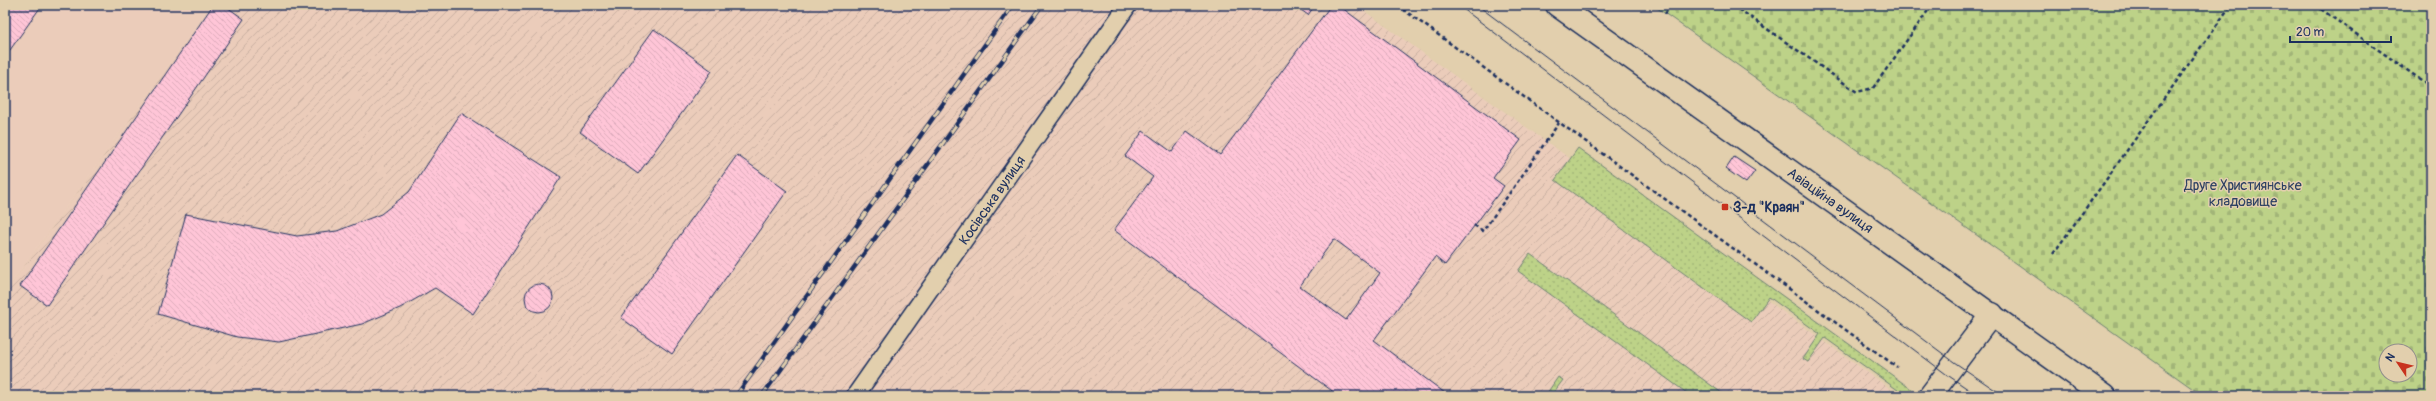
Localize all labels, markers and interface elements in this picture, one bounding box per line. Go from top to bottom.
scale bar [2290,18,2391,44]
text: 20 m [2296,25,2325,40]
street label: Косівська вулиця [955,153,1029,248]
street label: Авіаційна вулиця [1784,164,1876,237]
park label: Друге Християнське кладовище [2183,177,2302,210]
place label: З-д "Краян" [1733,199,1805,216]
marker: З-д "Краян" [1720,202,1730,212]
north arrow [2378,343,2418,383]
text: N [2383,350,2398,364]

